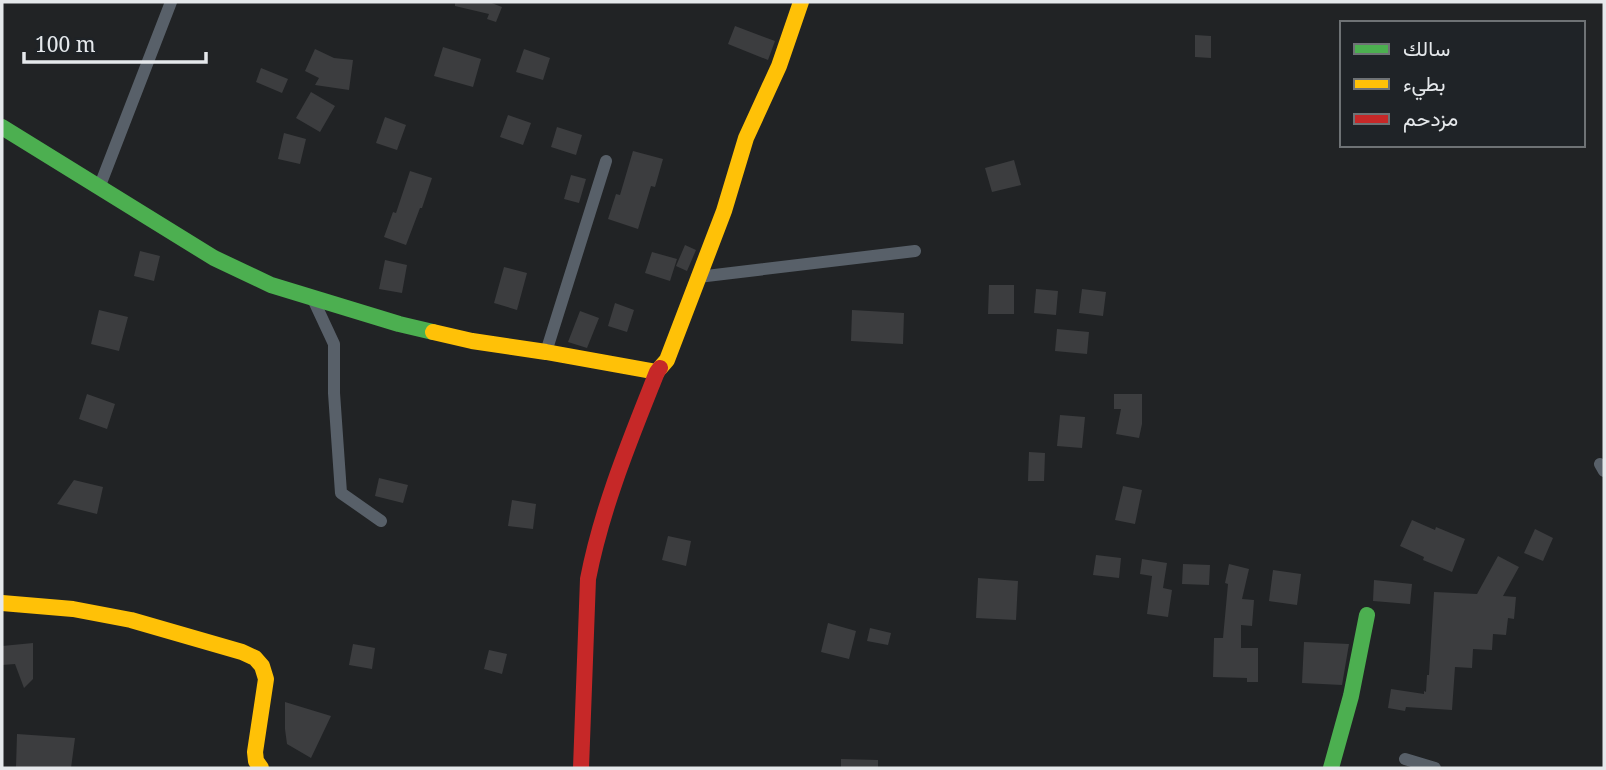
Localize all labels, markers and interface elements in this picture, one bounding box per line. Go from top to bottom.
scale bar [24,21,206,65]
legend [1340,21,1585,147]
text: 100 m [35,30,96,58]
text: سالك [1403,34,1450,62]
text: بطيء [1403,69,1446,101]
text: مزدحم [1403,104,1458,133]

